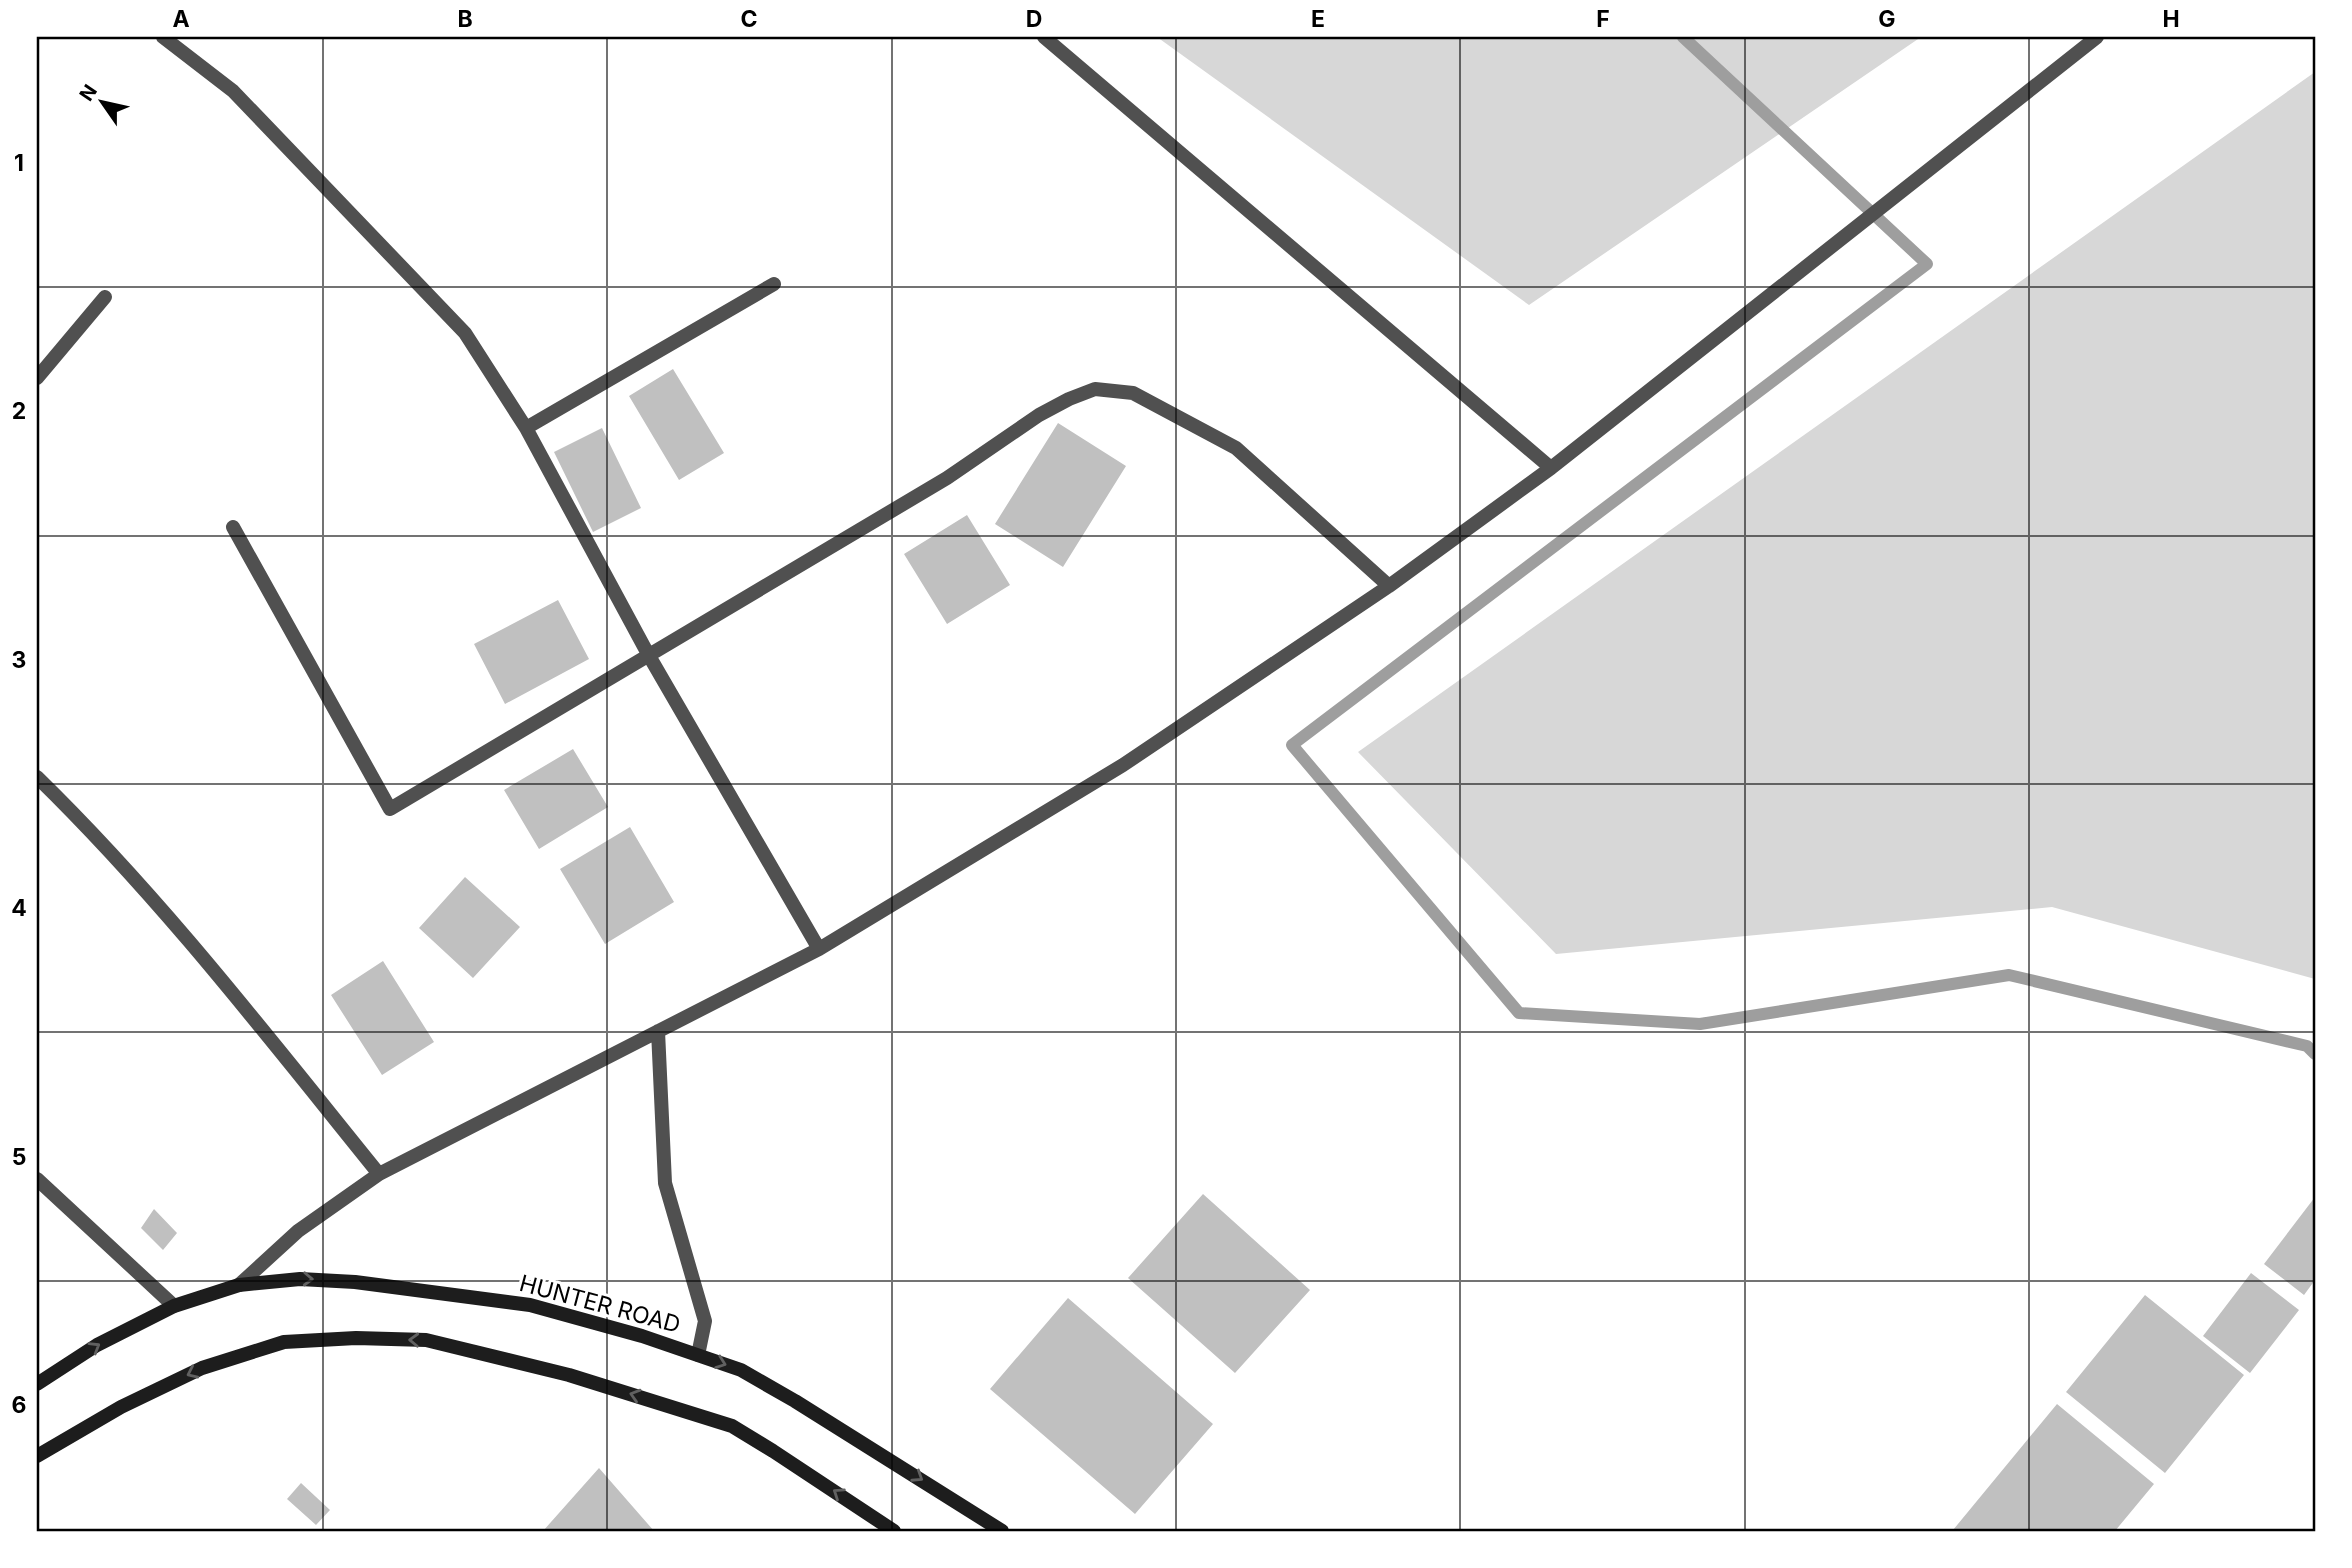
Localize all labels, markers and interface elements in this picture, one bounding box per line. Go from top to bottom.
text: A [172,5,190,33]
text: B [457,5,473,33]
text: C [740,5,758,33]
text: D [1026,5,1042,33]
text: E [1311,5,1325,33]
text: F [1596,5,1610,33]
text: G [1878,5,1896,33]
text: H [2162,5,2180,33]
north arrow [66,66,136,136]
text: N [75,80,102,105]
text: 1 [14,149,24,177]
text: 2 [12,397,26,425]
text: 3 [12,646,26,674]
text: 4 [11,894,27,922]
text: 5 [12,1143,26,1171]
street label: HUNTER ROAD [516,1269,684,1339]
one-way arrow [303,1272,314,1287]
one-way arrow [409,1332,420,1347]
one-way arrow [87,1343,100,1356]
one-way arrow [715,1355,727,1369]
one-way arrow [187,1364,199,1378]
one-way arrow [629,1388,641,1403]
text: 6 [12,1391,26,1419]
one-way arrow [910,1469,923,1482]
one-way arrow [832,1489,845,1502]

